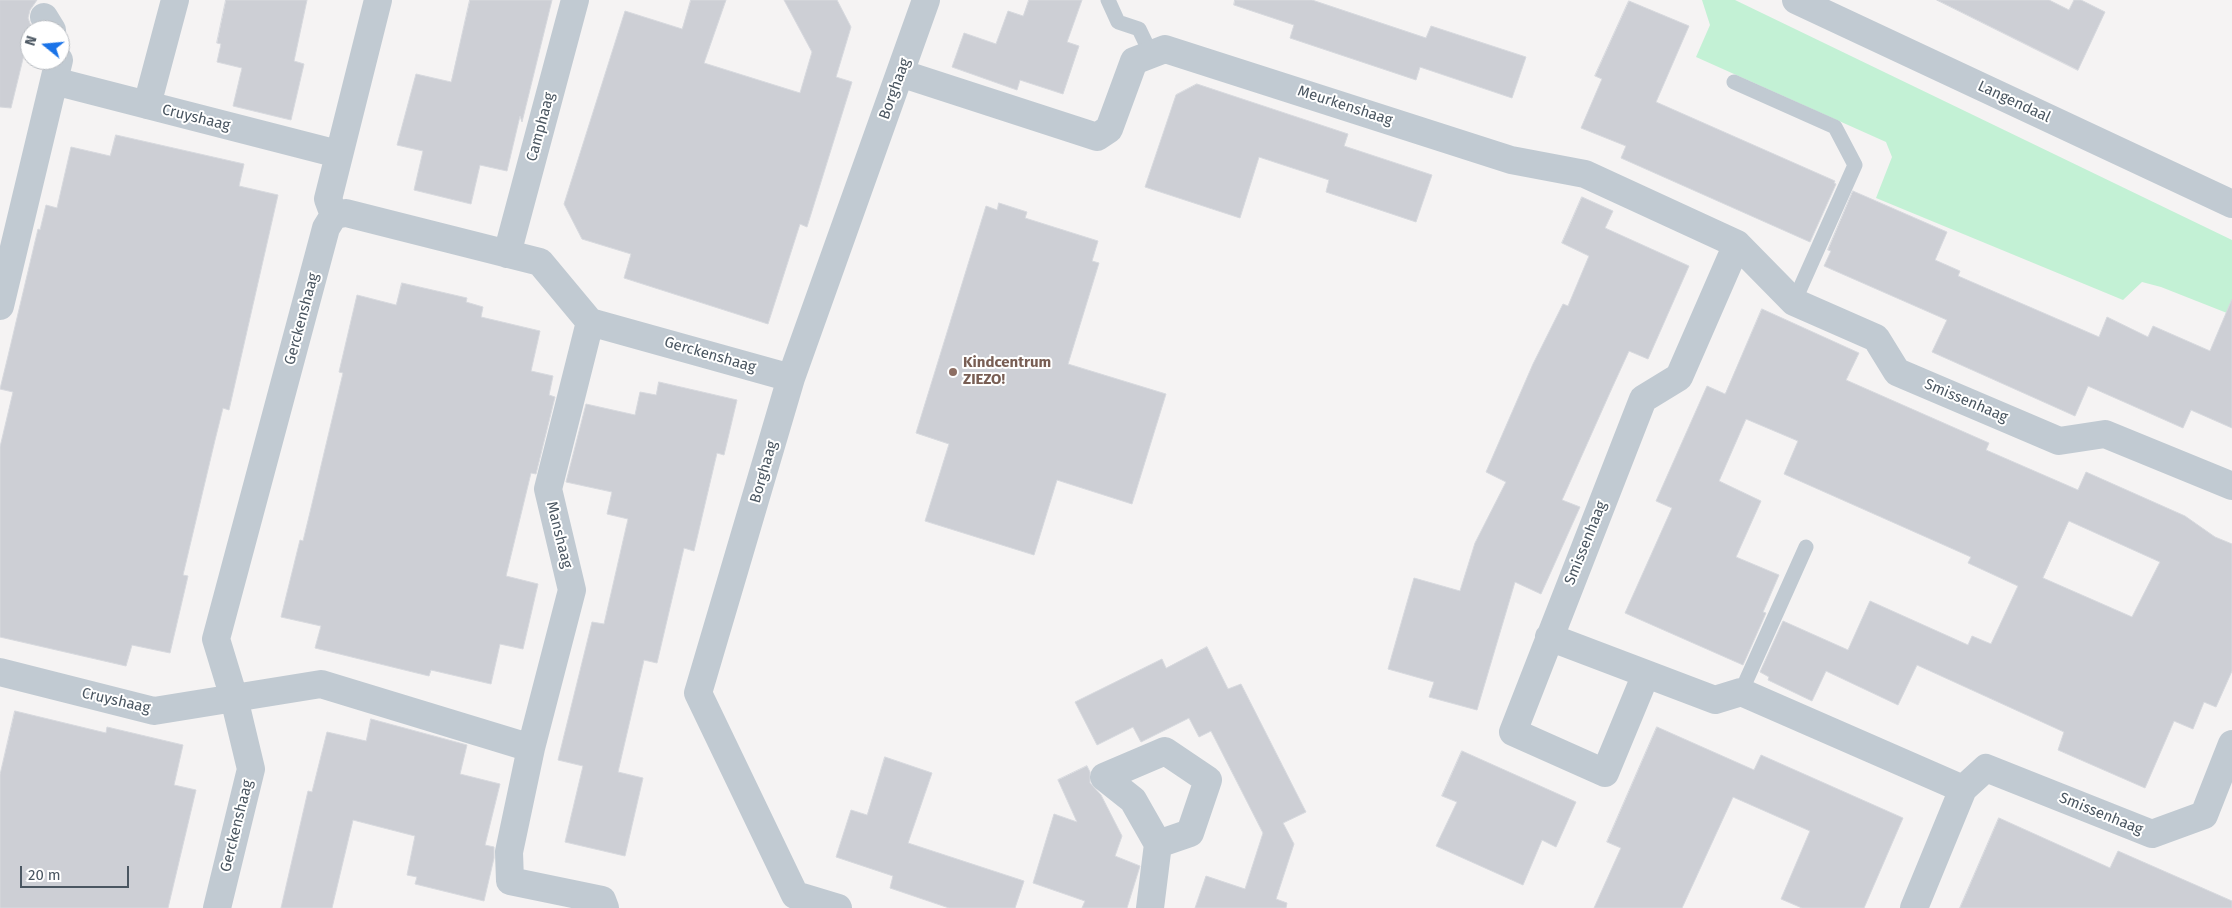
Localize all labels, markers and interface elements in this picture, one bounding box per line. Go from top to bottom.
north arrow [20,20,70,70]
text: N [22,34,41,48]
street label: Borghaag [876,56,914,122]
street label: Langendaal [1975,77,2053,127]
street label: Meurkenshaag [1295,82,1395,130]
street label: Camphaag [523,90,559,164]
street label: Cruyshaag [160,101,232,135]
street label: Gerckenshaag [281,271,323,367]
street label: Gerckenshaag [662,333,758,377]
place label: Kindcentrum ZIEZO! [963,354,1051,389]
marker: Kindcentrum ZIEZO! [947,366,959,378]
street label: Smissenhaag [1922,375,2010,427]
street label: Borghaag [747,439,781,505]
street label: Smissenhaag [1561,498,1611,588]
street label: Manshaag [542,500,576,570]
street label: Cruyshaag [80,684,152,718]
street label: Gerckenshaag [217,778,257,874]
street label: Smissenhaag [2056,789,2146,839]
scale bar [22,856,131,888]
text: 20 m [28,866,61,884]

